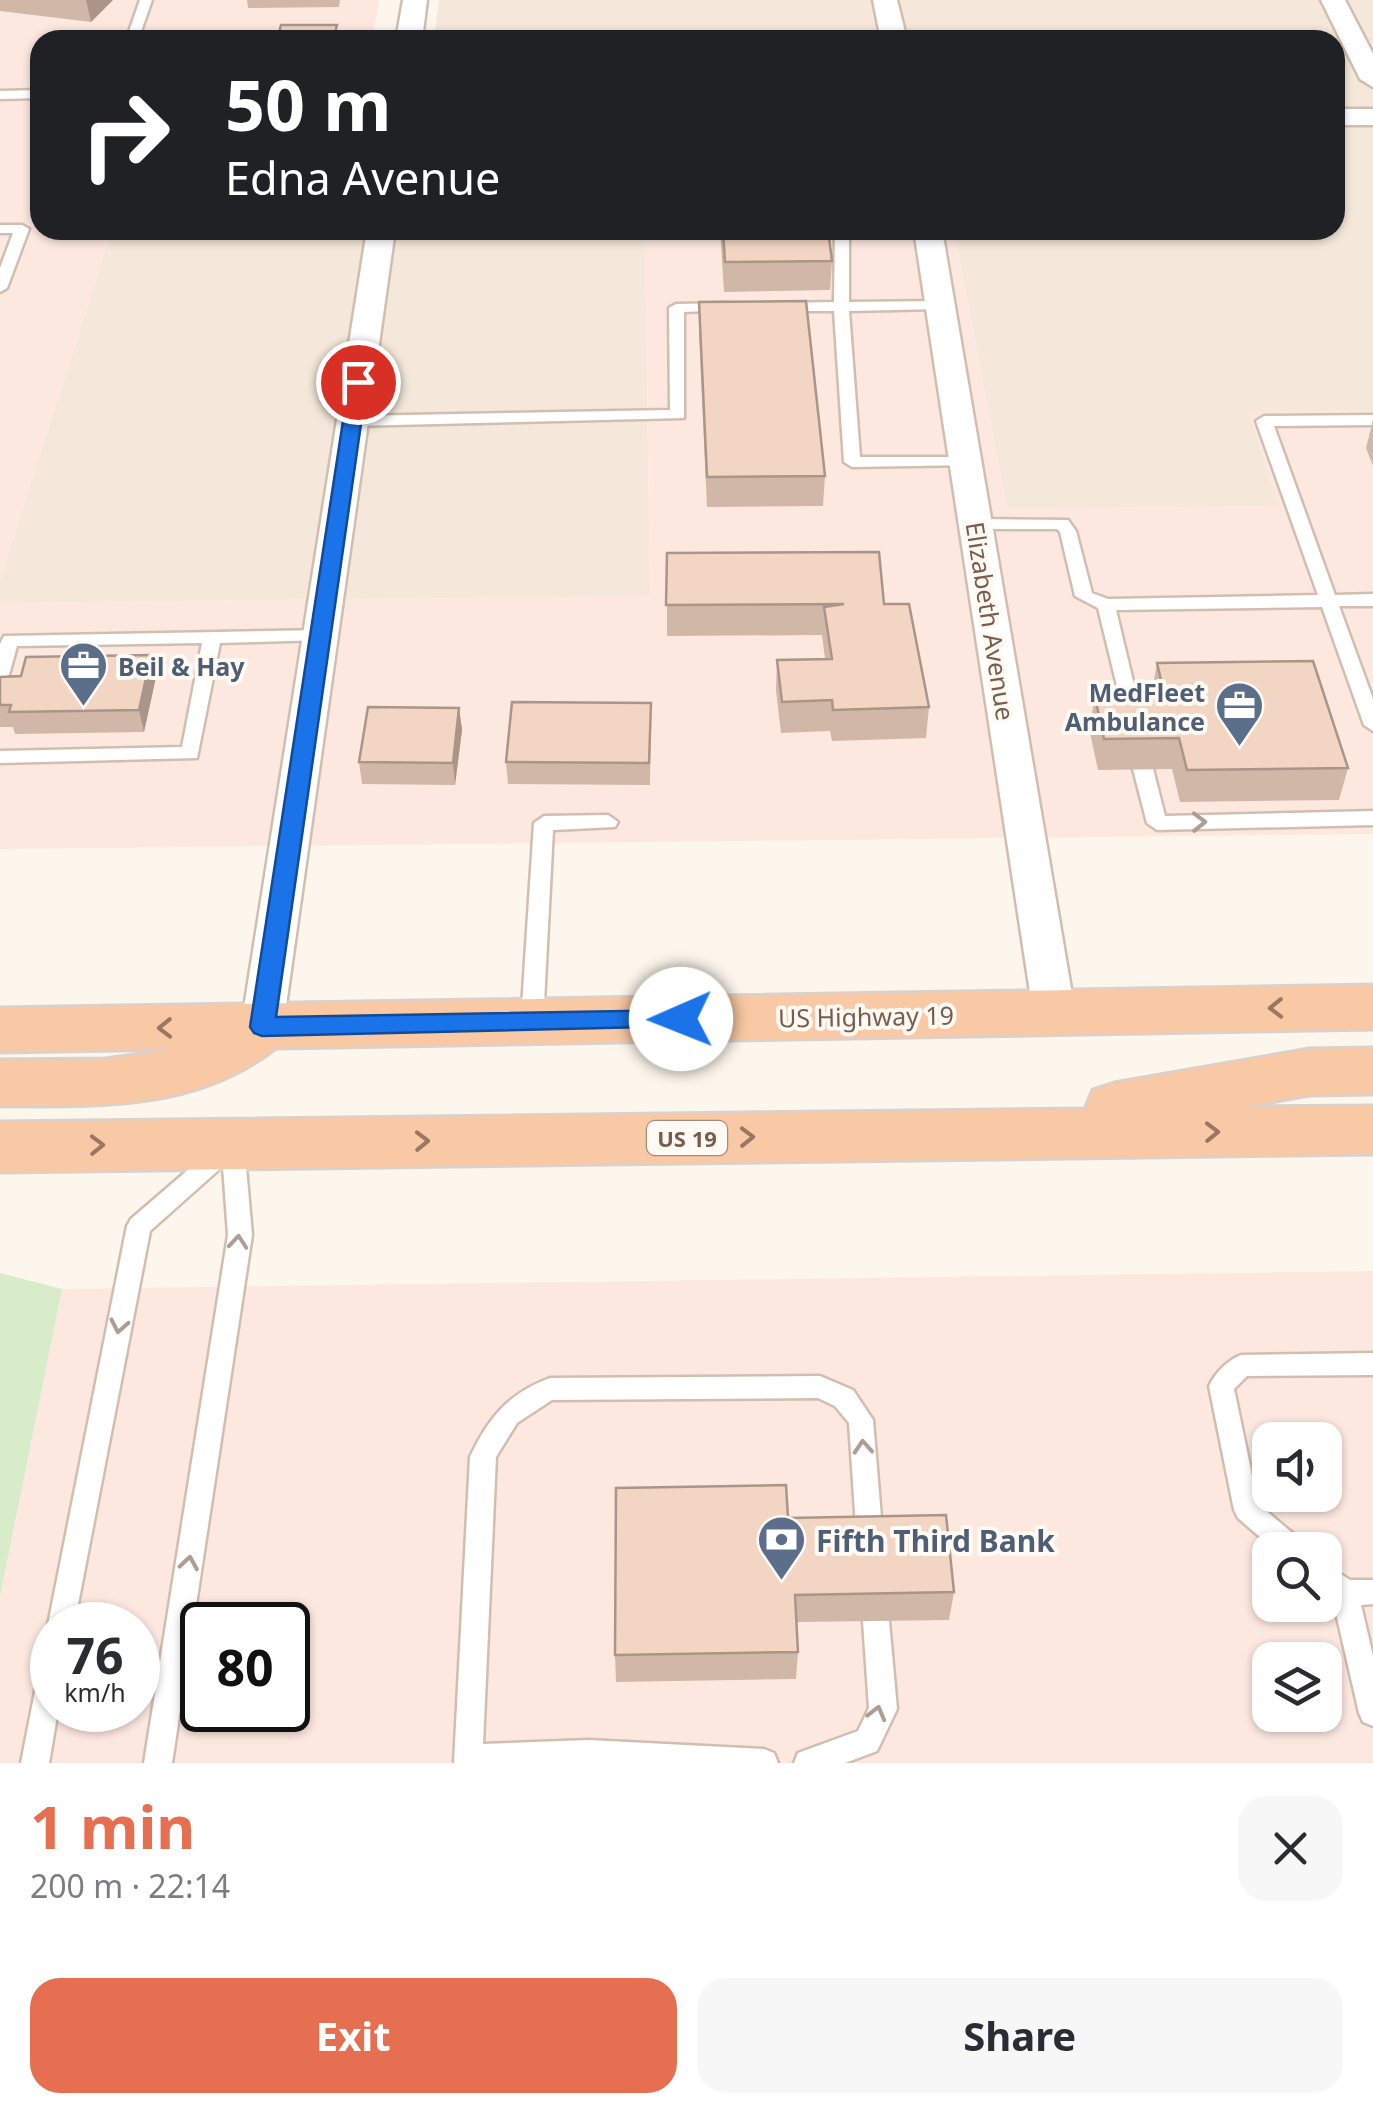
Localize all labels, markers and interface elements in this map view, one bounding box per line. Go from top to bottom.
text: 50 m [225,56,392,152]
icon: right [60,70,190,200]
text: Edna Avenue [225,147,500,208]
pin [316,340,401,425]
icon: arrive [331,355,386,410]
street label: Elizabeth Avenue [959,519,1023,723]
office icon: Beil & Hay [57,640,109,708]
place label: Beil & Hay [118,649,245,683]
place label: MedFleet Ambulance [1065,675,1205,738]
office icon: MedFleet Ambulance [1214,680,1266,748]
one-way arrow [1191,812,1207,833]
position arrow [629,967,733,1071]
street label: US Highway 19 [778,997,954,1035]
one-way arrow [1267,998,1283,1019]
one-way arrow [156,1017,172,1039]
road number: US 19 [647,1121,727,1155]
one-way arrow [1205,1121,1221,1142]
one-way arrow [740,1127,756,1148]
one-way arrow [415,1131,431,1152]
one-way arrow [90,1135,106,1156]
one-way arrow [226,1233,248,1249]
one-way arrow [110,1317,131,1334]
map controls [1252,1422,1342,1732]
button: sound [1252,1422,1342,1512]
one-way arrow [853,1439,875,1455]
bank icon: Fifth Third Bank [755,1514,807,1582]
place label: Fifth Third Bank [816,1520,1055,1561]
button: search [1252,1532,1342,1622]
one-way arrow [178,1555,199,1571]
speed limit sign: 80 [180,1602,310,1732]
text: 76 [66,1621,124,1689]
button: layers [1252,1642,1342,1732]
text: km/h [64,1675,126,1709]
one-way arrow [866,1705,887,1722]
text: 1 min [30,1785,195,1867]
button: close [1238,1796,1343,1901]
text: 200 m · 22:14 [30,1864,230,1907]
button: Exit [30,1978,677,2093]
button: Share [697,1978,1343,2093]

